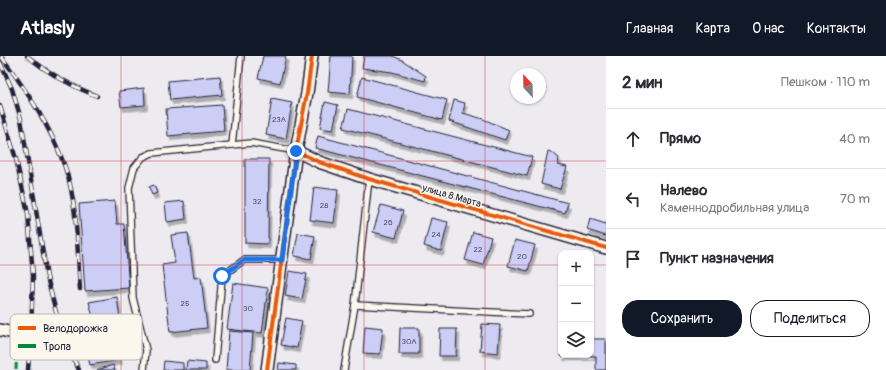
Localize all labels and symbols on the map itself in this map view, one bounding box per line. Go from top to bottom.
north arrow [510,68,546,104]
house number: 23А [272,115,286,124]
route end [287,142,305,160]
street label: улица 8 Марта [420,182,483,210]
house number: 32 [253,197,262,206]
house number: 28 [320,201,328,210]
house number: 26 [383,218,393,227]
house number: 24 [431,230,441,239]
house number: 22 [474,245,483,254]
house number: 20 [517,252,528,261]
route start [213,267,231,285]
house number: 25 [181,299,189,308]
house number: 30 [243,304,253,313]
legend [10,314,142,360]
text: Велодорожка [43,322,108,335]
house number: 30А [401,337,417,346]
text: Тропа [43,340,71,353]

